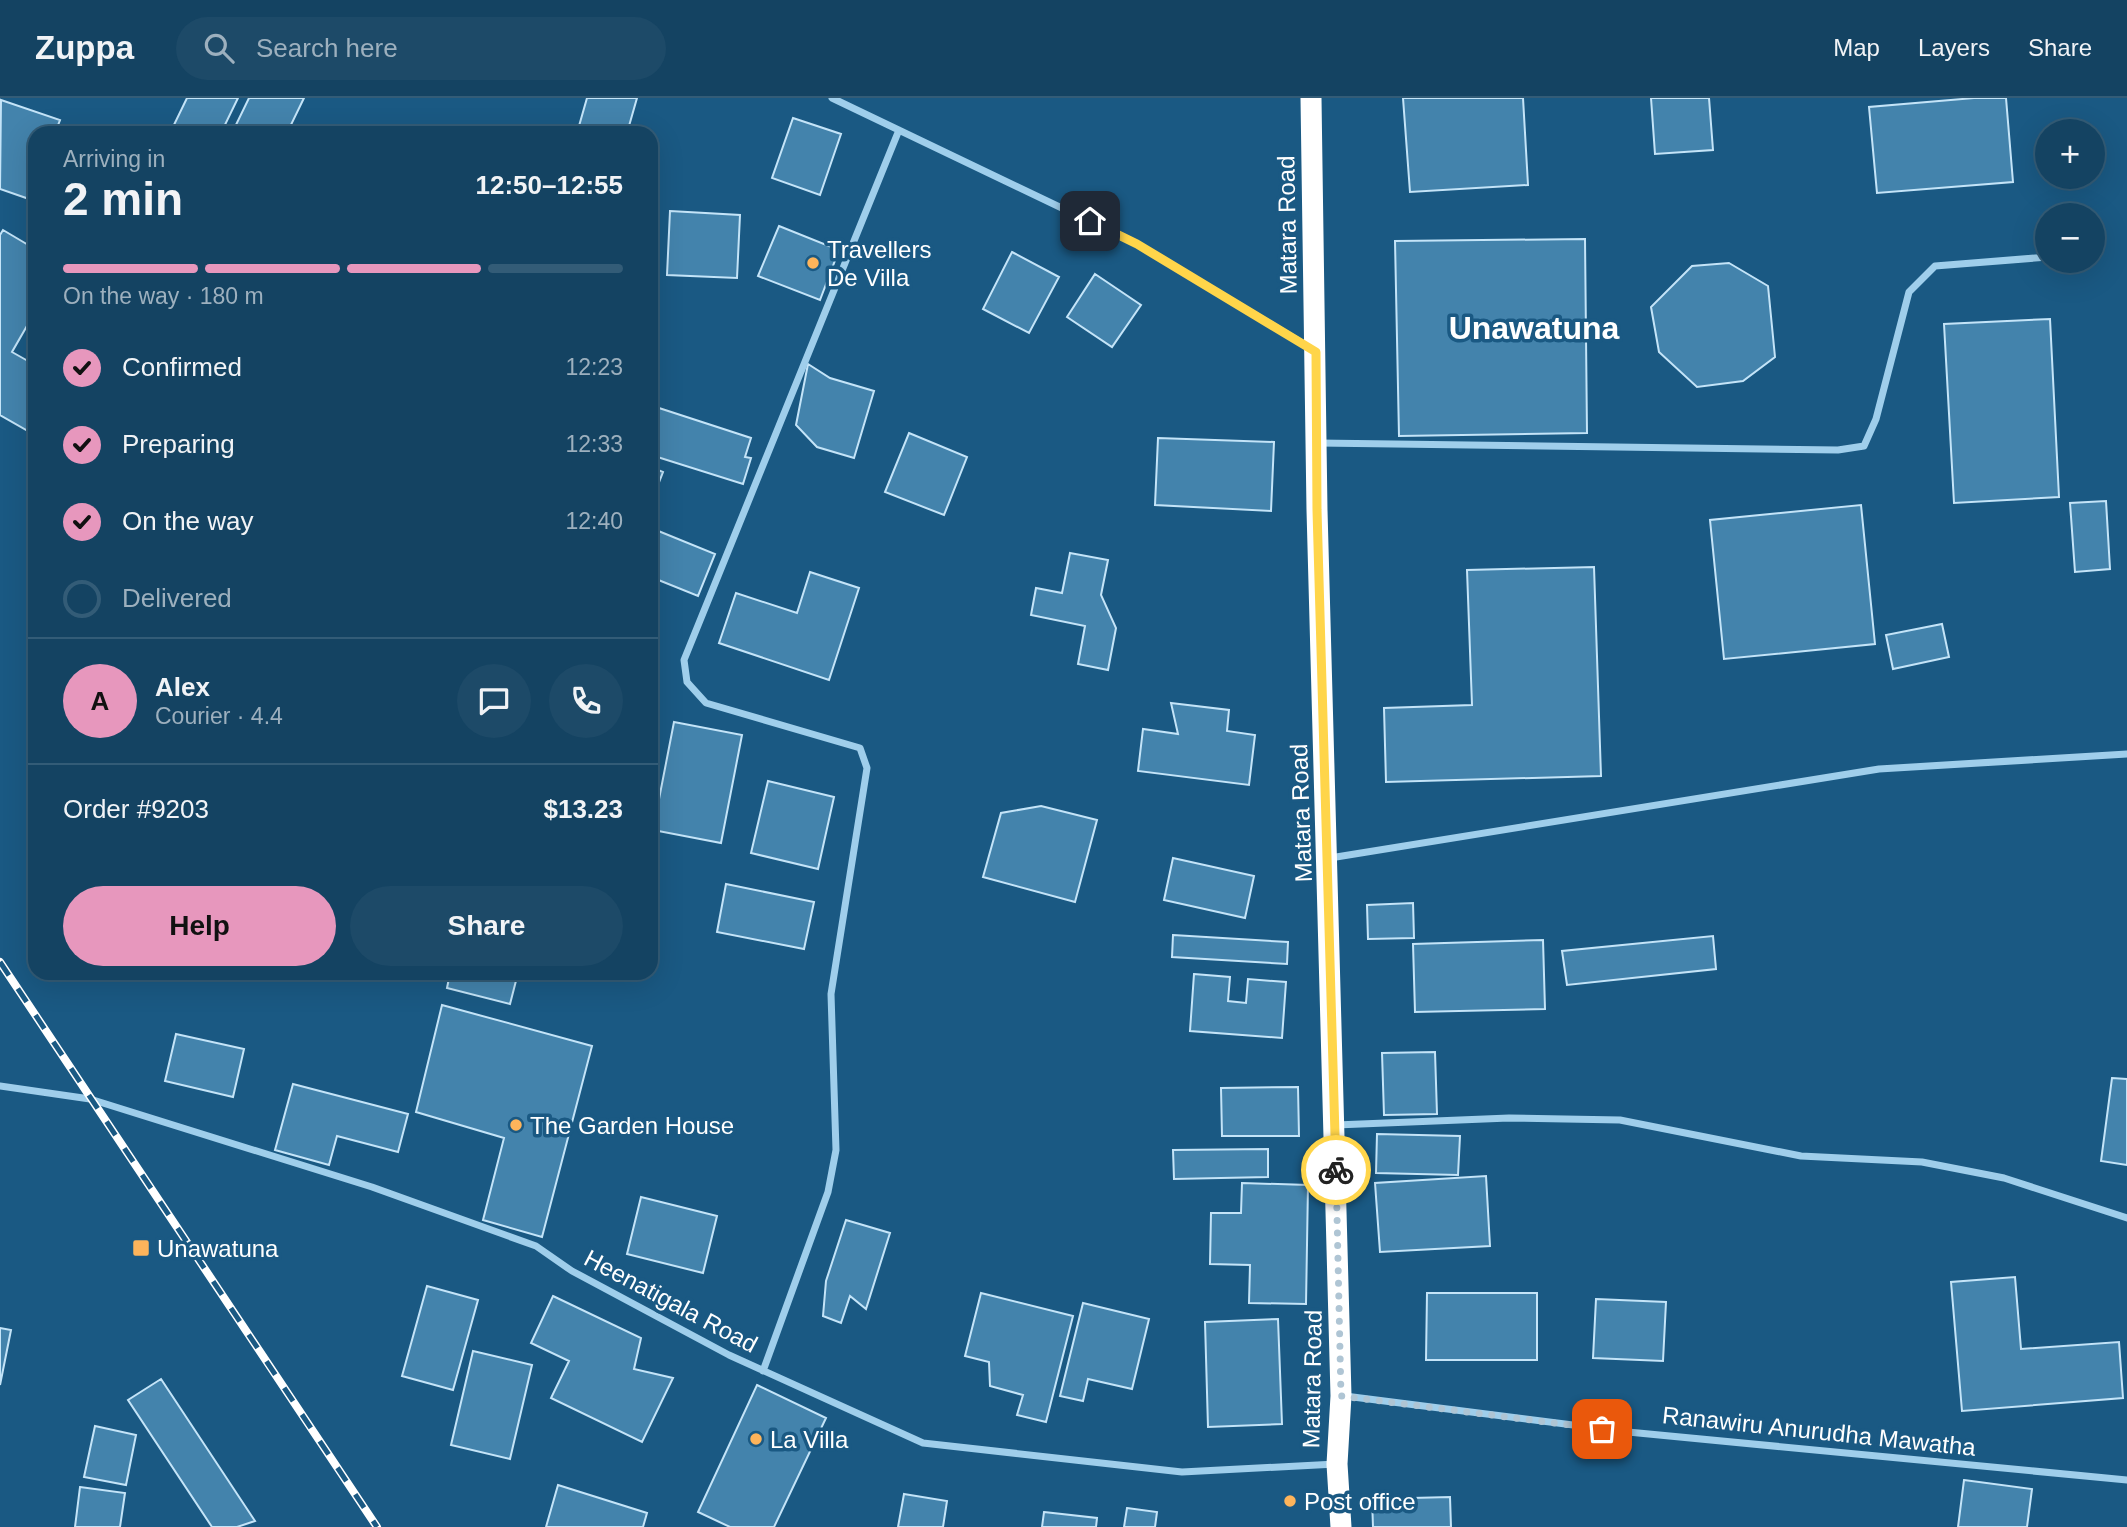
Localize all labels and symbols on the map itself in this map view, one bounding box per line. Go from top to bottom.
street label: Matara Road [1272,155,1302,295]
pin [1060,191,1120,251]
place label: Travellers De Villa [827,236,931,291]
marker: Travellers De Villa [805,255,821,271]
district label: Unawatuna [1449,310,1620,346]
street label: Matara Road [1285,743,1317,883]
place label: The Garden House [530,1112,734,1139]
marker: The Garden House [508,1117,524,1133]
courier [1301,1135,1371,1205]
place label: Unawatuna [157,1235,279,1262]
marker: Unawatuna [131,1238,151,1258]
street label: Heenatigala Road [580,1244,762,1358]
street label: Matara Road [1297,1309,1327,1449]
pin [1572,1399,1632,1459]
street label: Ranawiru Anurudha Mawatha [1661,1401,1978,1461]
place label: La Villa [770,1426,849,1453]
marker: La Villa [748,1431,764,1447]
place label: Post office [1304,1488,1416,1515]
marker: Post office [1282,1493,1298,1509]

